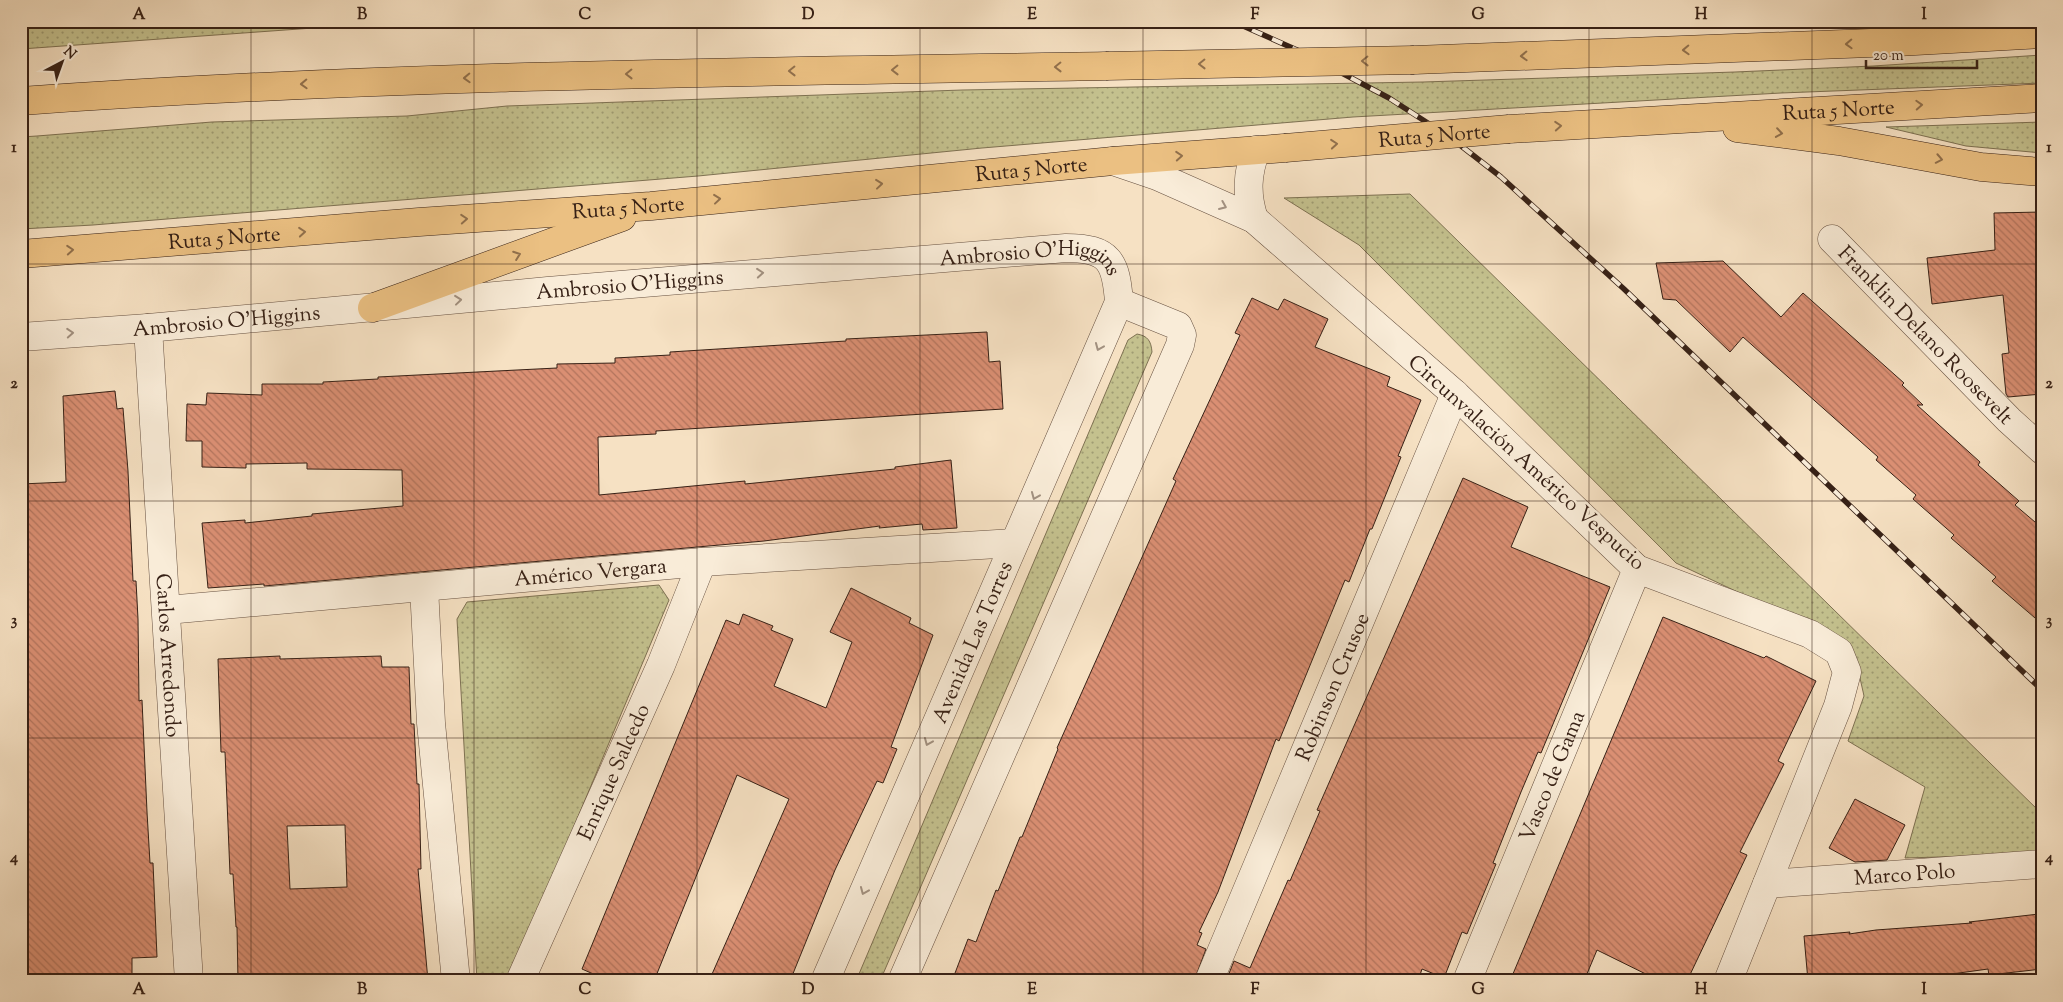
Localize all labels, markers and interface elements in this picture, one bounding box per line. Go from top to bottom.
text: A [133,4,146,27]
text: B [357,4,367,27]
text: C [579,4,592,27]
text: D [802,4,815,27]
text: E [1027,4,1037,27]
text: F [1251,4,1260,27]
text: G [1471,4,1485,27]
text: H [1695,4,1708,27]
text: I [1921,4,1927,27]
north arrow [38,38,88,88]
scale bar [1866,38,1977,70]
one-way arrow [1844,39,1852,50]
text: N [58,42,80,65]
one-way arrow [1682,45,1690,56]
text: 20 m [1873,46,1904,67]
one-way arrow [1520,51,1528,61]
one-way arrow [1361,56,1368,66]
one-way arrow [1198,59,1206,69]
one-way arrow [1053,61,1061,72]
one-way arrow [891,64,899,75]
one-way arrow [788,66,796,76]
one-way arrow [625,69,633,79]
one-way arrow [463,73,471,84]
one-way arrow [300,79,308,89]
street label: Ruta 5 Norte [1782,94,1896,130]
one-way arrow [1915,100,1923,111]
street label: Ruta 5 Norte [1377,118,1492,157]
one-way arrow [1554,121,1562,132]
one-way arrow [1775,127,1783,138]
text: 1 [11,137,17,160]
text: 1 [2046,137,2052,160]
one-way arrow [1330,139,1338,150]
street label: Ruta 5 Norte [974,151,1089,191]
one-way arrow [1175,151,1183,162]
one-way arrow [1935,154,1944,164]
one-way arrow [875,179,883,190]
street label: Ruta 5 Norte [571,190,686,228]
one-way arrow [714,194,722,205]
one-way arrow [1218,200,1226,210]
one-way arrow [460,213,468,224]
street label: Ruta 5 Norte [167,220,282,259]
one-way arrow [298,226,306,237]
street label: Ambrosio O'Higgins [938,235,1127,280]
street label: Franklin Delano Roosevelt [1830,240,2019,432]
one-way arrow [66,245,74,256]
one-way arrow [512,251,520,261]
street label: Ambrosio O'Higgins [535,263,725,309]
one-way arrow [756,268,764,279]
one-way arrow [455,294,463,305]
street label: Ambrosio O'Higgins [132,299,322,346]
one-way arrow [66,328,74,339]
one-way arrow [1095,342,1106,351]
street label: Circunvalación Américo Vespucio [1400,349,1651,578]
text: 2 [10,373,18,396]
text: 2 [2045,373,2053,396]
one-way arrow [1030,491,1041,500]
street label: Américo Vergara [513,552,668,596]
street label: Avenida Las Torres [926,557,1022,729]
street label: Carlos Arredondo [146,572,187,738]
street label: Robinson Crusoe [1290,609,1379,766]
text: 3 [11,610,18,633]
text: 3 [2046,610,2053,633]
street label: Enrique Salcedo [572,700,659,846]
street label: Vasco de Gama [1513,706,1594,847]
one-way arrow [924,737,935,746]
text: 4 [9,847,18,870]
text: 4 [2044,847,2053,870]
street label: Marco Polo [1853,857,1957,895]
one-way arrow [859,886,870,895]
text: A [133,979,146,1002]
text: B [357,979,367,1002]
text: C [579,979,592,1002]
text: D [802,979,815,1002]
text: E [1027,979,1037,1002]
text: F [1251,979,1260,1002]
text: G [1471,979,1485,1002]
text: H [1695,979,1708,1002]
text: I [1921,979,1927,1002]

